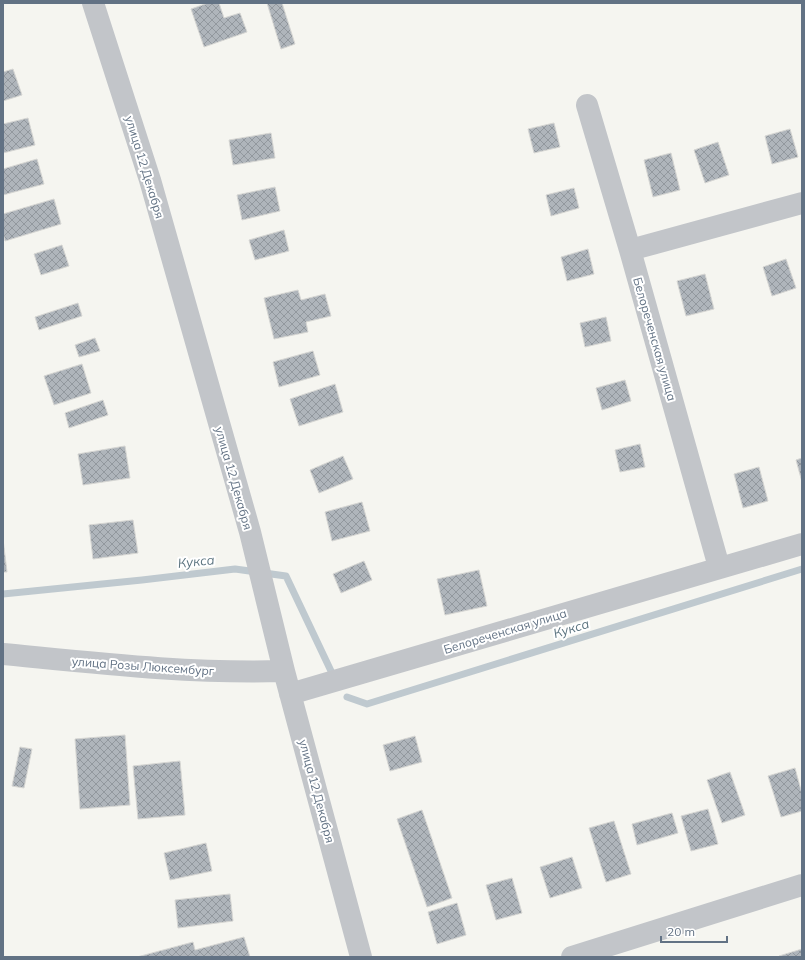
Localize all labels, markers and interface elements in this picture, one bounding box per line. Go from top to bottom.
street label: улица 12 Декабря [122,114,168,220]
street label: Белореченская улица [630,275,680,403]
street label: улица 12 Декабря [212,425,256,531]
water label: Кукса [177,551,215,571]
street label: Белореченская улица [442,605,568,657]
water label: Кукса [551,615,591,641]
street label: улица Розы Люксембург [71,654,215,679]
street label: улица 12 Декабря [296,738,338,844]
scale bar [661,918,727,944]
text: 20 m [667,924,695,939]

